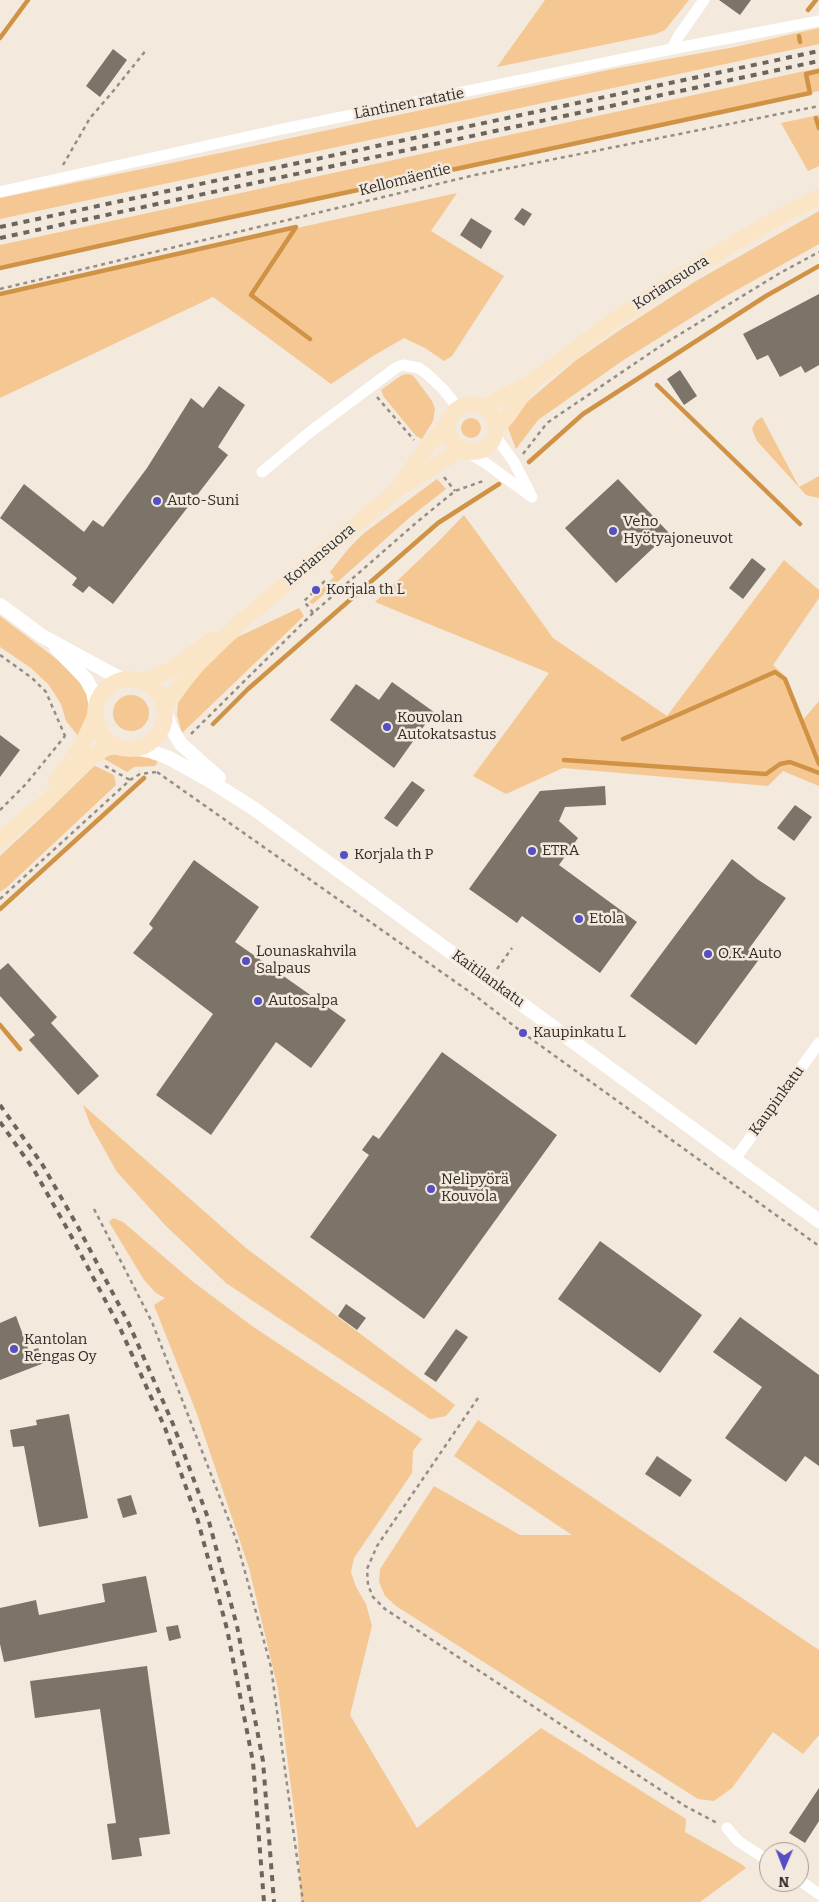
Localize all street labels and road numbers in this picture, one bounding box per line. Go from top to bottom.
street label: Läntinen ratatie [352,84,466,124]
street label: Kellomäentie [357,160,453,200]
street label: Koriansuora [630,252,712,314]
street label: Koriansuora [281,520,359,590]
street label: Kaitilankatu [448,947,528,1011]
street label: Kaupinkatu [746,1063,808,1139]

